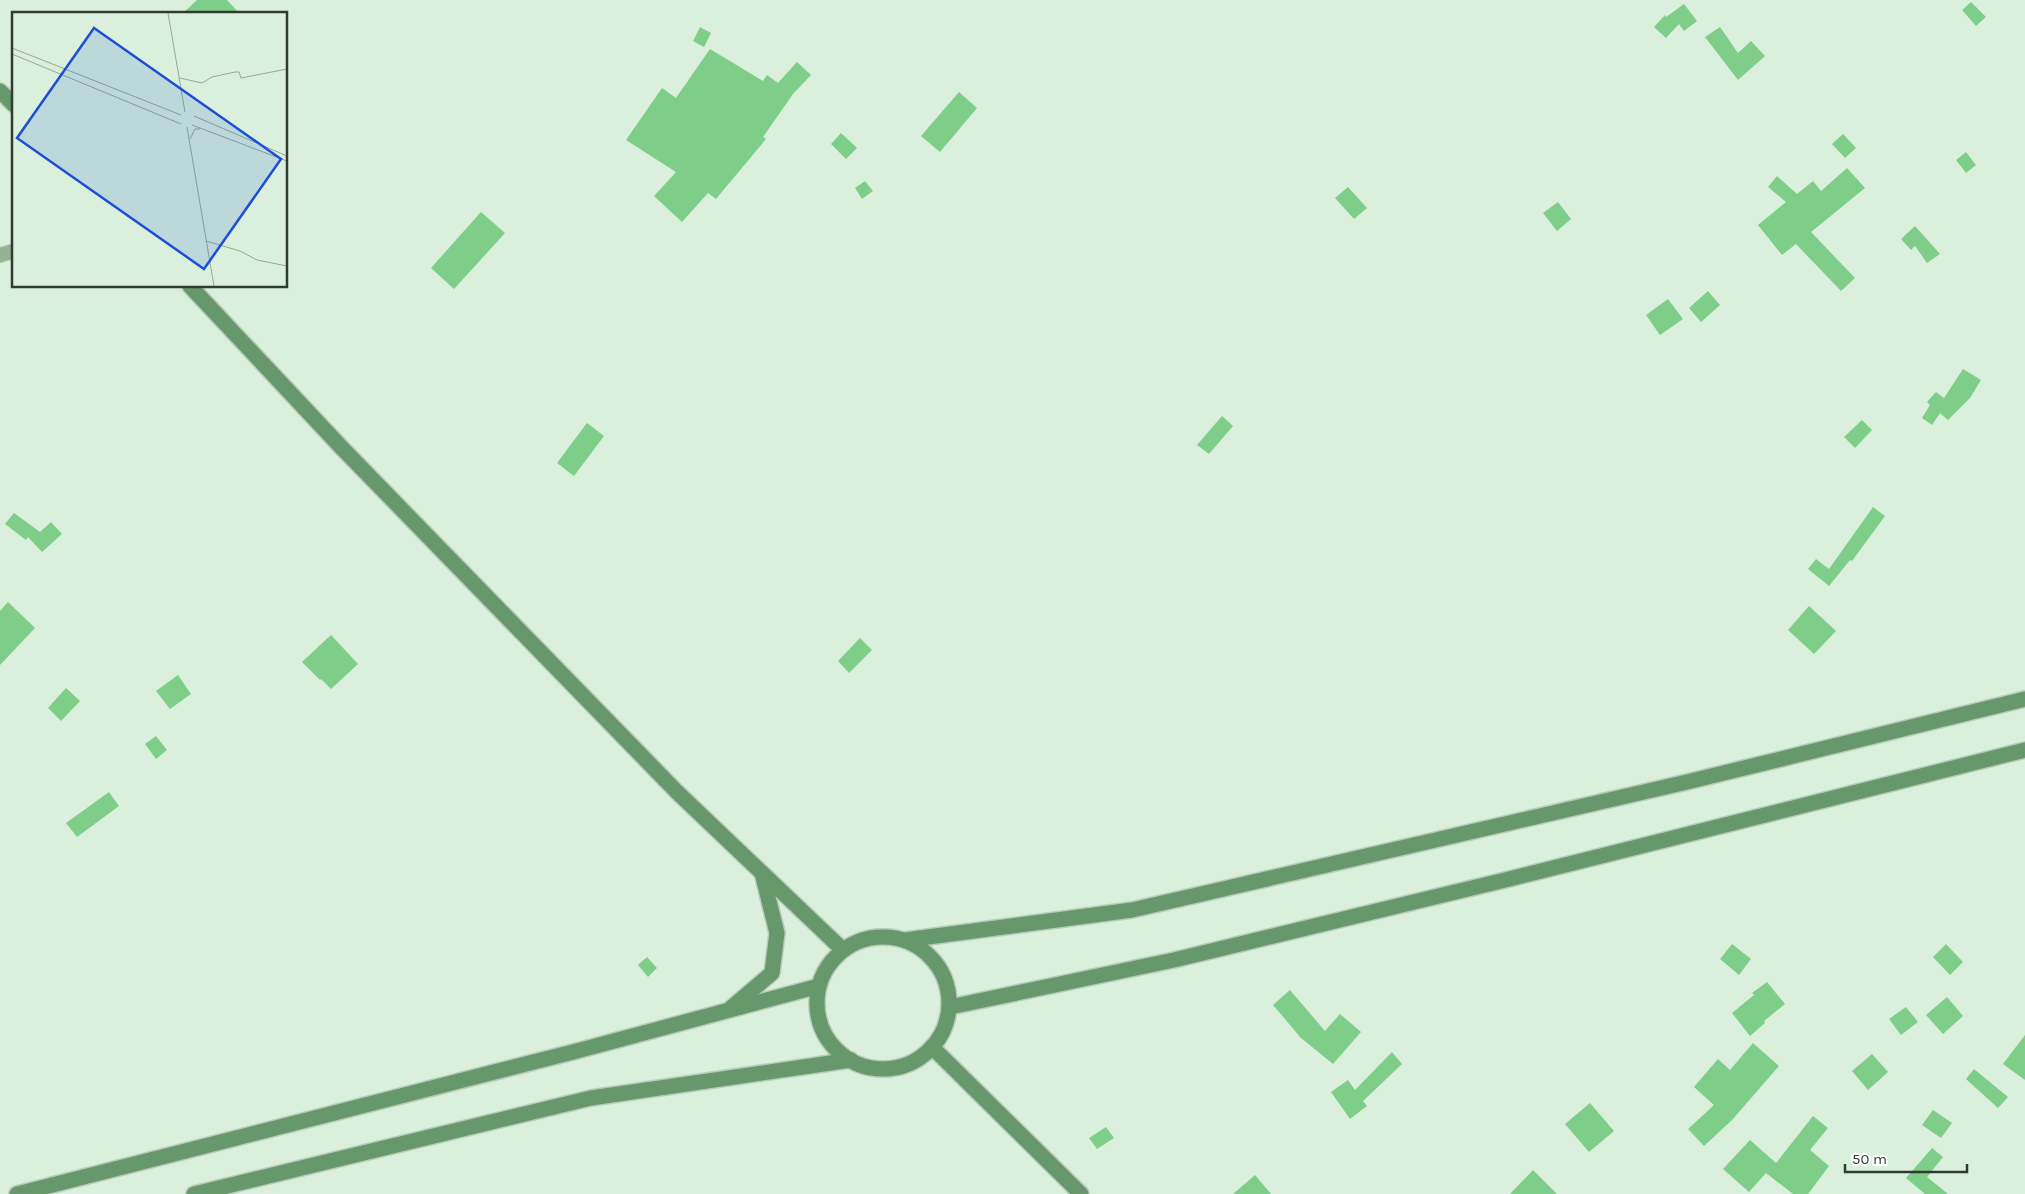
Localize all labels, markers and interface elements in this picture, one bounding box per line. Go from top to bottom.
inset map [12,12,288,288]
scale bar [1845,1142,1968,1174]
text: 50 m [1852,1150,1887,1168]

